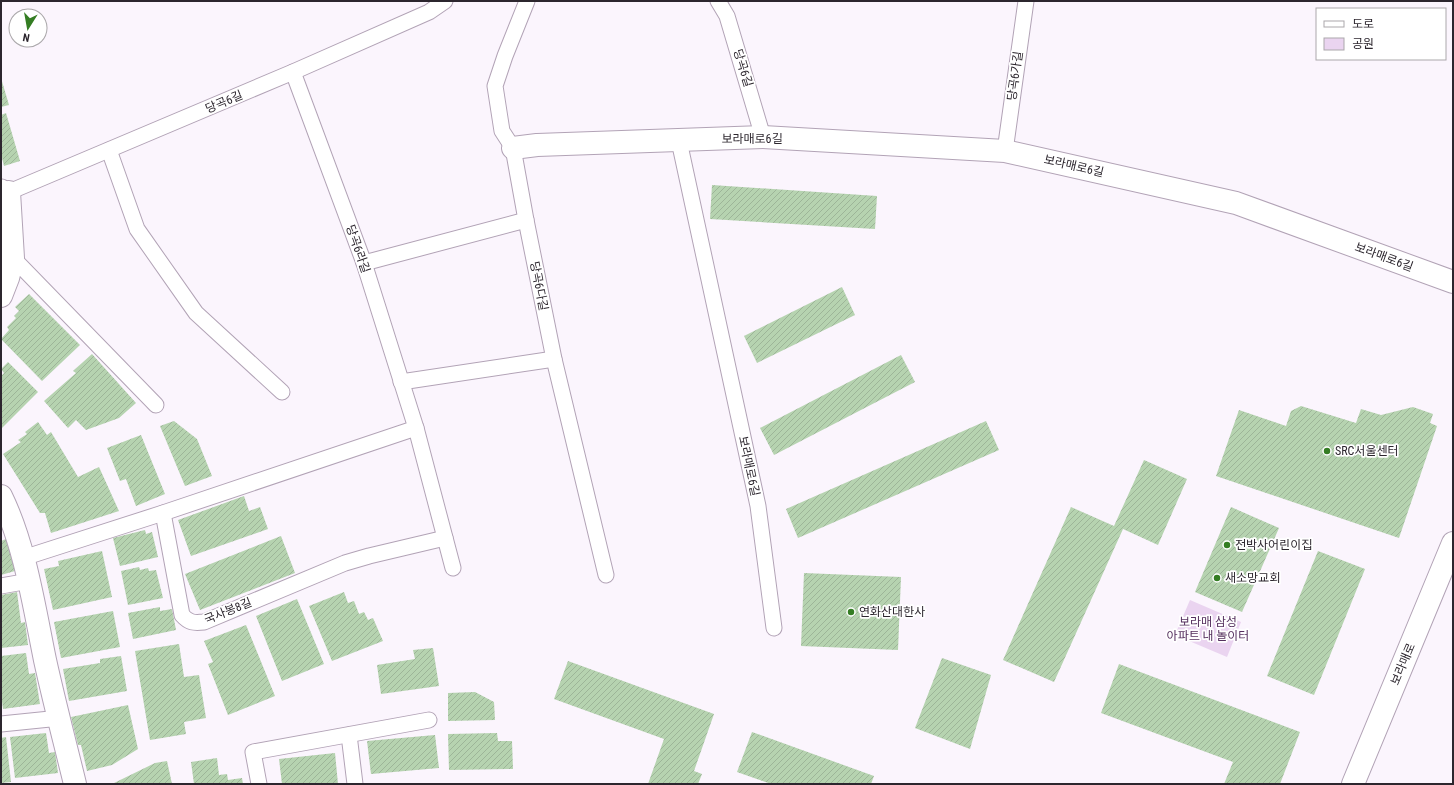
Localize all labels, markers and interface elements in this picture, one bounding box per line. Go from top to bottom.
north arrow [8,8,48,48]
legend [1316,8,1446,60]
text: 도로 [1352,17,1374,31]
text: N [21,30,31,44]
text: 공원 [1352,37,1374,51]
street label: 당곡6길 [731,47,755,89]
street label: 당곡6가길 [1005,50,1025,102]
street label: 당곡6길 [203,88,245,116]
street label: 보라매로6길 [721,132,783,146]
street label: 보라매로6길 [1043,152,1105,180]
street label: 당곡6라길 [343,223,373,275]
street label: 보라매로6길 [1353,240,1415,274]
street label: 당곡6다길 [527,260,551,312]
street label: 보라매로6길 [736,435,762,497]
place label: SRC서울센터 [1335,444,1399,458]
marker: SRC서울센터 [1322,446,1332,456]
place label: 전박사어린이집 [1235,538,1312,552]
marker: 전박사어린이집 [1222,540,1232,550]
place label: 새소망교회 [1225,571,1280,585]
marker: 새소망교회 [1212,573,1222,583]
street label: 국사봉8길 [202,595,254,627]
place label: 연화산대한사 [859,605,925,619]
marker: 연화산대한사 [846,607,856,617]
park label: 보라매 삼성 아파트 내 놀이터 [1167,615,1249,643]
street label: 보라매로 [1388,641,1418,687]

